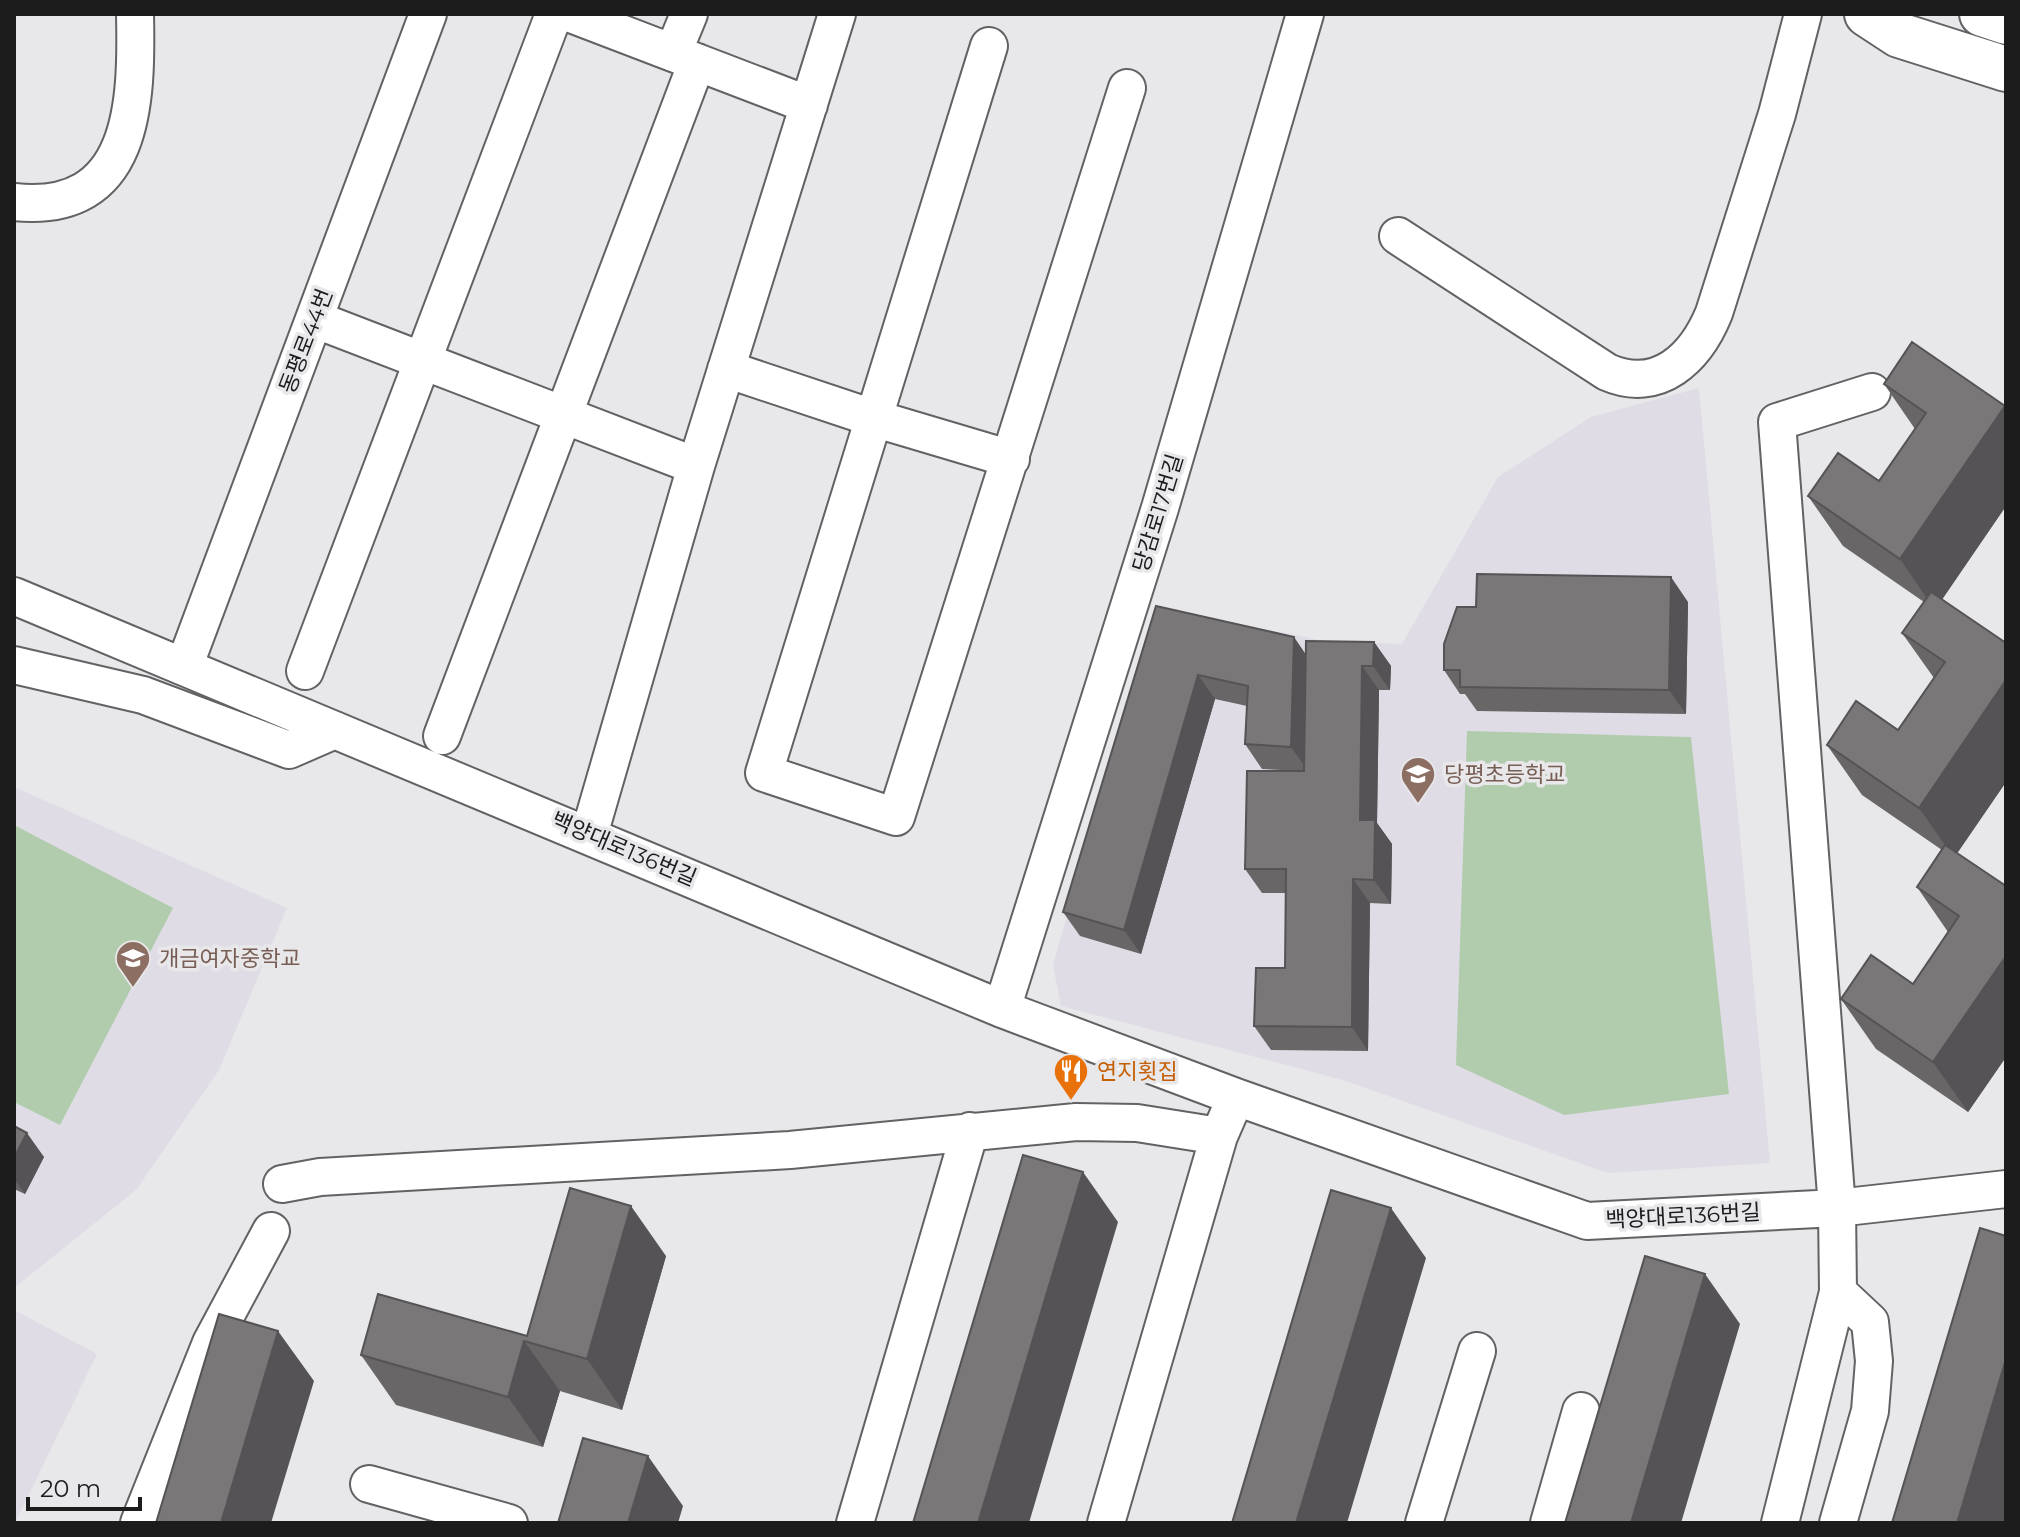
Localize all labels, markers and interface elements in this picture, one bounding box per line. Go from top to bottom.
street label: 동평로44번 [274,285,338,397]
street label: 당감로17번길 [1127,451,1189,575]
school or university icon: 당평초등학교 [1399,755,1437,805]
place label: 당평초등학교 [1444,761,1565,788]
street label: 백양대로136번길 [547,806,701,892]
school or university icon: 개금여자중학교 [114,939,152,989]
place label: 개금여자중학교 [159,945,301,972]
restaurant icon: 연지횟집 [1052,1052,1090,1102]
place label: 연지횟집 [1097,1058,1178,1085]
street label: 백양대로136번길 [1605,1198,1761,1234]
scale bar [28,1461,140,1511]
text: 20 m [40,1474,101,1503]

